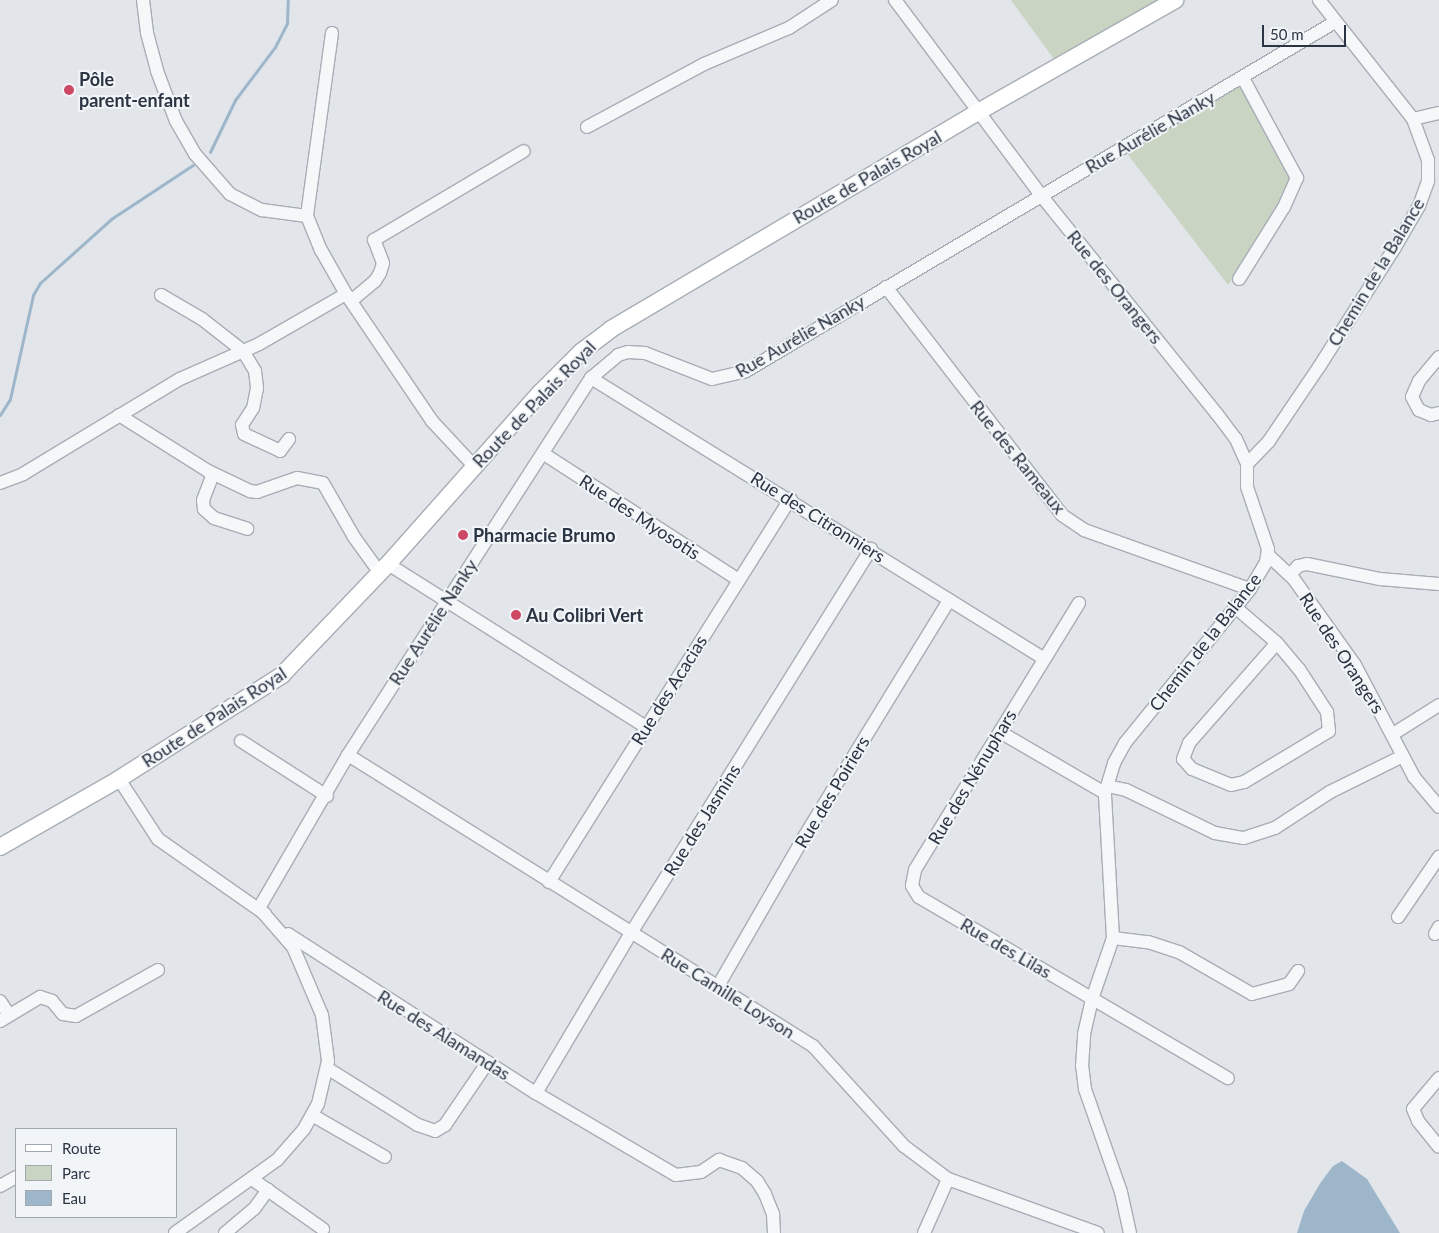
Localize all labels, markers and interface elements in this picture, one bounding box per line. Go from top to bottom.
scale bar [1264,15,1348,47]
text: 50 m [1270,25,1304,43]
place label: Pôle parent-enfant [79,69,190,112]
marker: Pôle parent-enfant [63,84,75,96]
street label: Rue Aurélie Nanky [1081,86,1219,178]
street label: Route de Palais Royal [789,126,945,228]
street label: Chemin de la Balance [1323,194,1429,350]
street label: Rue des Orangers [1063,226,1167,348]
street label: Rue Aurélie Nanky [731,290,869,382]
street label: Route de Palais Royal [468,336,600,472]
street label: Rue des Rameaux [966,396,1070,518]
street label: Rue des Citronniers [747,467,889,567]
street label: Rue des Myosotis [576,470,704,564]
place label: Pharmacie Brumo [473,524,616,546]
marker: Pharmacie Brumo [457,529,469,541]
street label: Rue Aurélie Nanky [384,555,482,689]
street label: Chemin de la Balance [1144,569,1266,715]
street label: Rue des Orangers [1295,589,1389,717]
place label: Au Colibri Vert [526,604,644,626]
marker: Au Colibri Vert [510,609,522,621]
street label: Rue des Acacias [626,631,712,749]
street label: Route de Palais Royal [138,662,290,772]
street label: Rue des Nénuphars [923,706,1021,848]
street label: Rue des Poiriers [790,732,874,852]
street label: Rue des Jasmins [659,760,745,880]
street label: Rue des Lilas [957,913,1055,983]
street label: Rue Camille Loyson [657,943,799,1043]
street label: Rue des Alamandas [373,985,515,1085]
legend [15,1128,178,1218]
text: Route [62,1139,101,1157]
text: Parc [62,1164,91,1182]
text: Eau [62,1189,86,1207]

